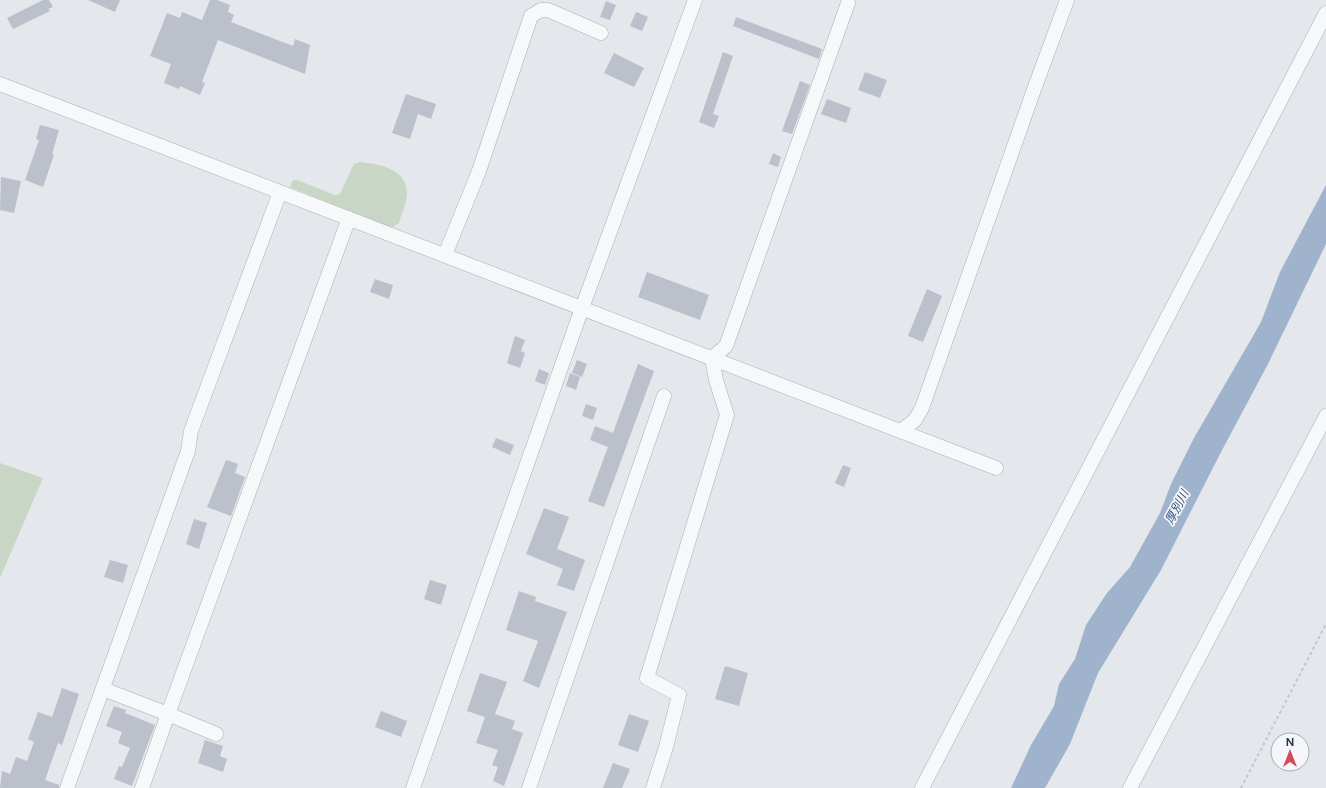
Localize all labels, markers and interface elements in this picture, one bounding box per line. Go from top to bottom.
water label: 厚別川 [1162,486,1193,526]
north arrow [1270,732,1310,772]
text: N [1286,736,1294,749]

